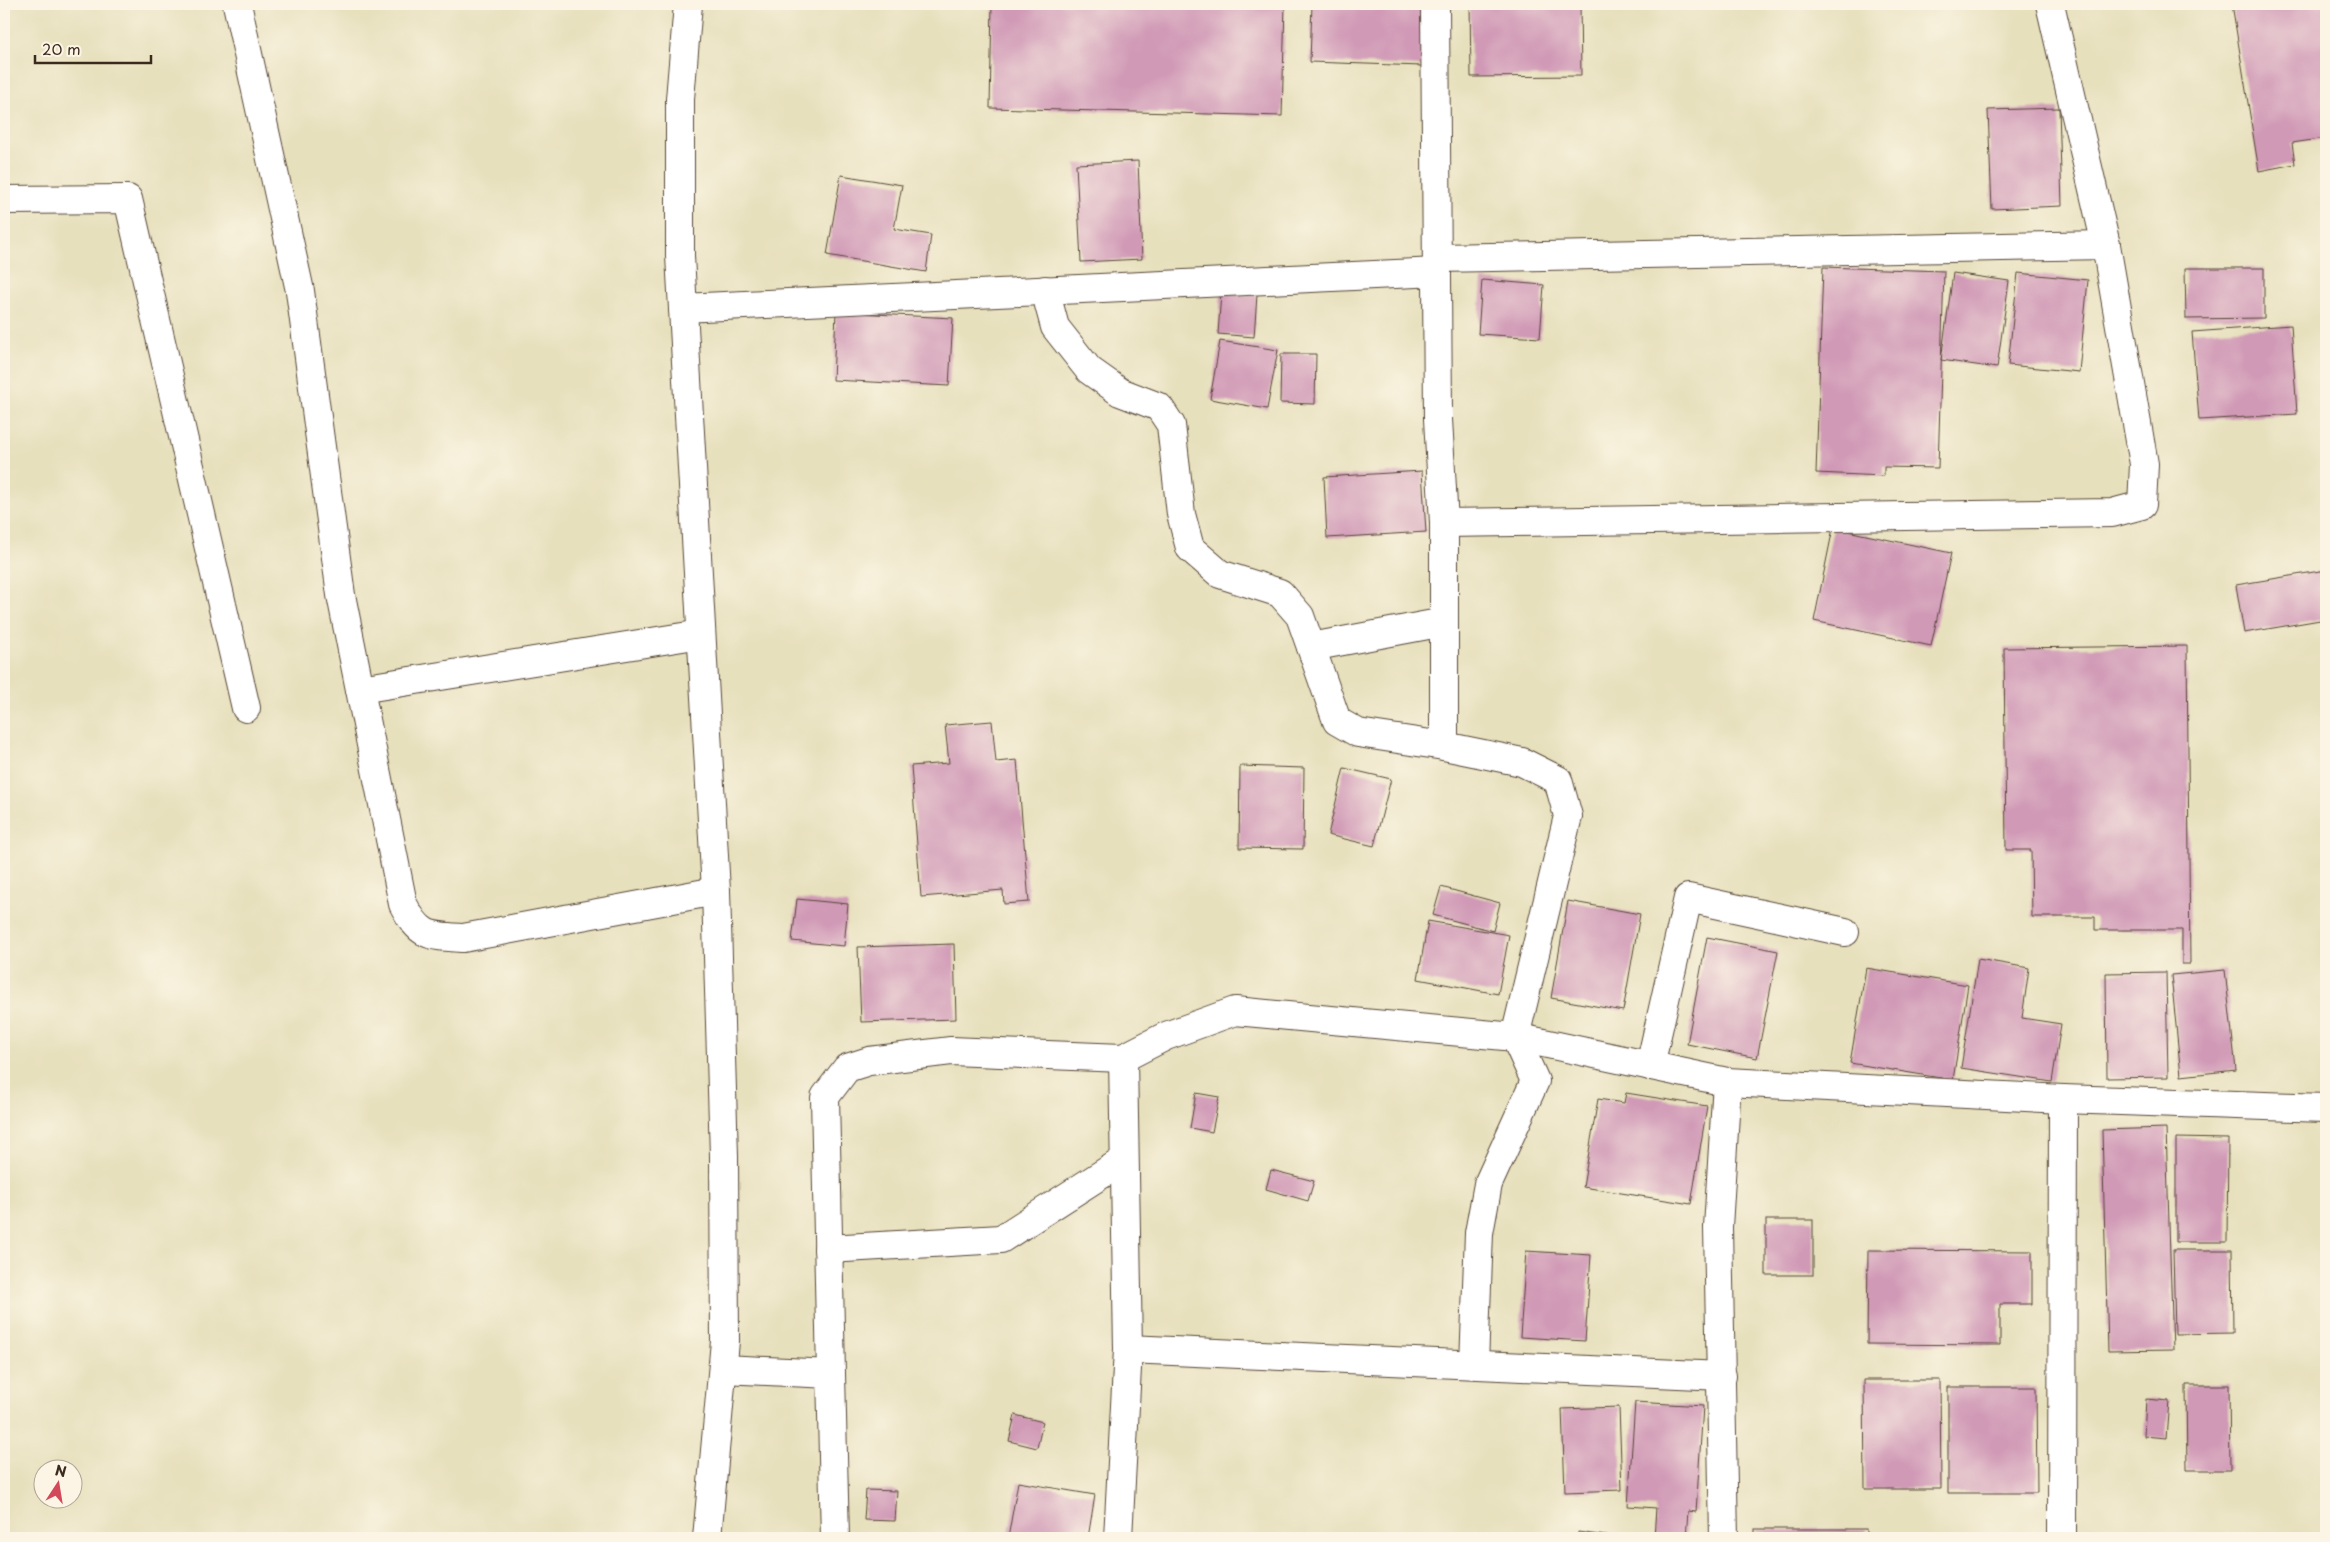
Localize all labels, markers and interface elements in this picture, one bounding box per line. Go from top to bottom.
scale bar [35,32,151,64]
text: 20 m [42,37,81,60]
text: N [53,1459,68,1482]
north arrow [32,1460,82,1510]

